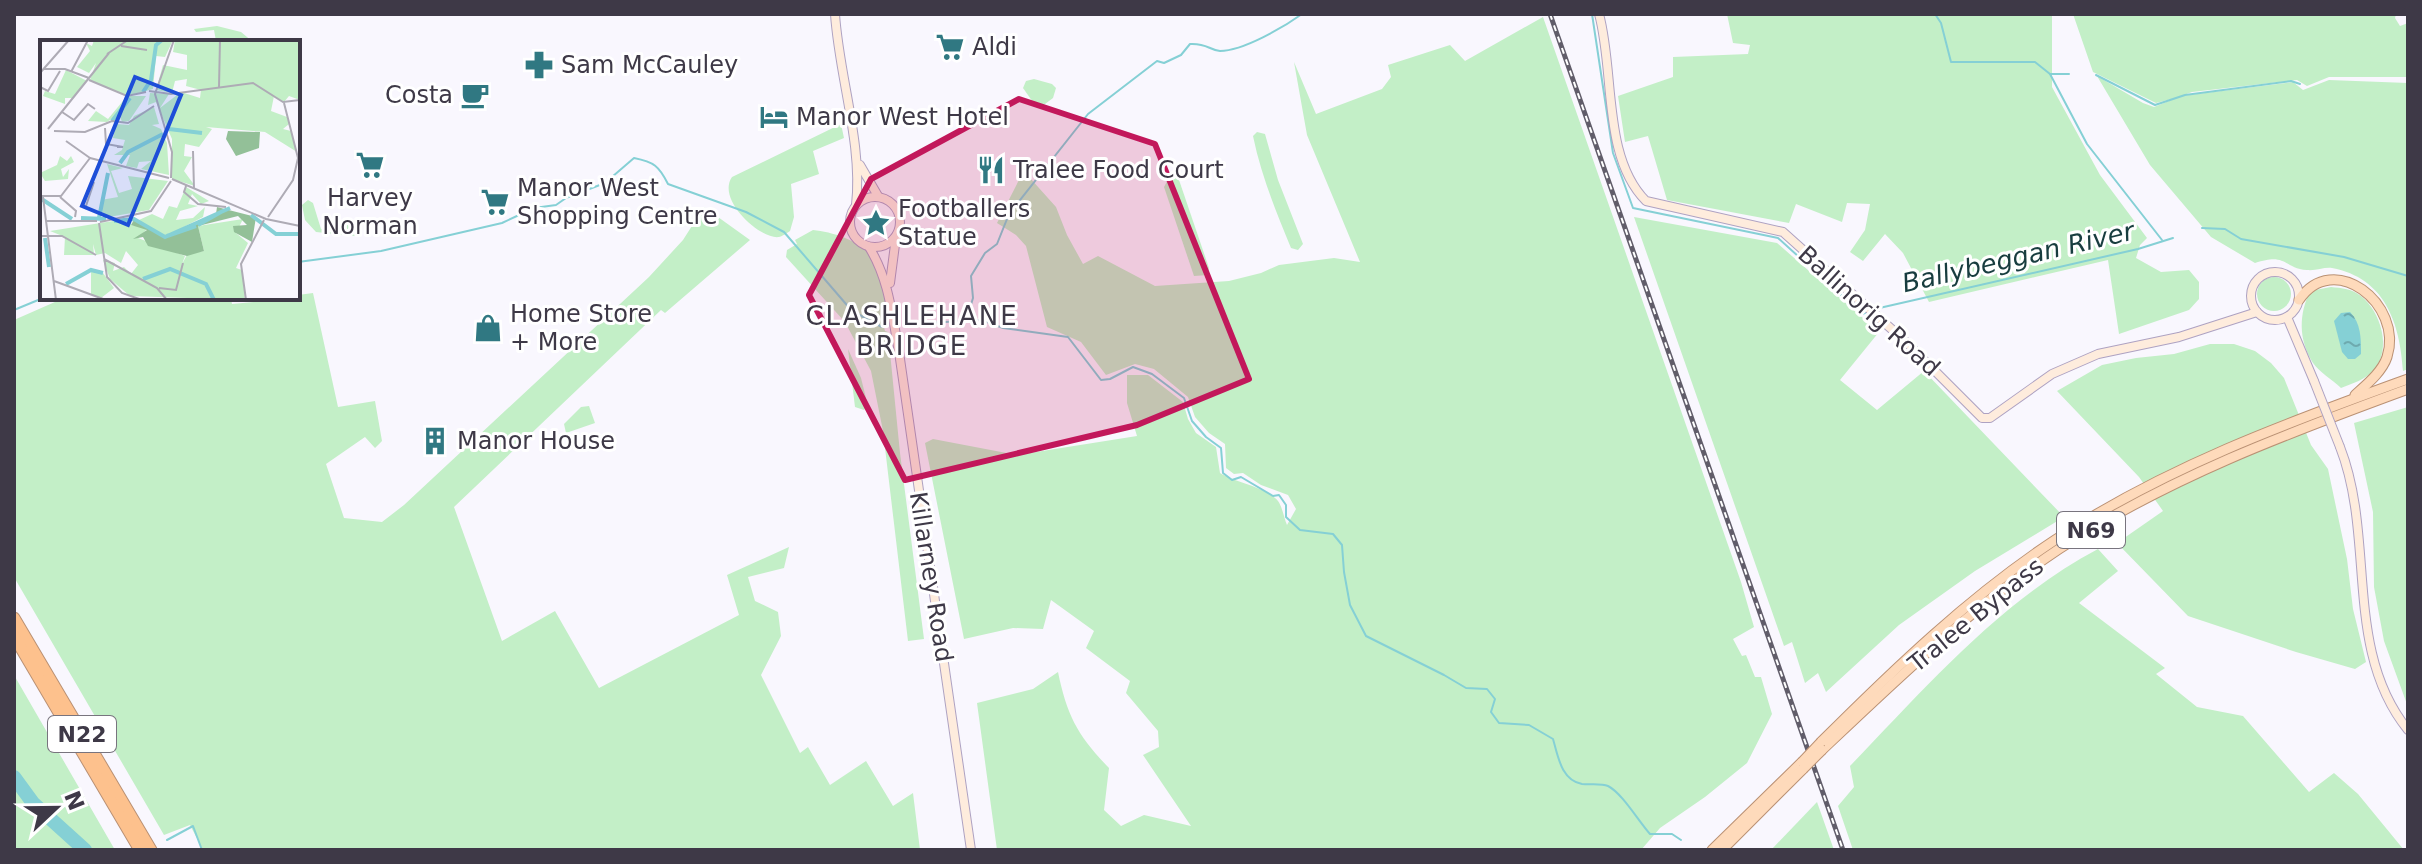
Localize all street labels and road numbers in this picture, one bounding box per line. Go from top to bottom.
street label: Ballinorig Road [1792,240,1946,382]
street label: Killarney Road [904,490,958,664]
road number: N69 [2057,512,2125,548]
street label: Tralee Bypass [1902,552,2049,678]
road number: N22 [48,716,116,752]

